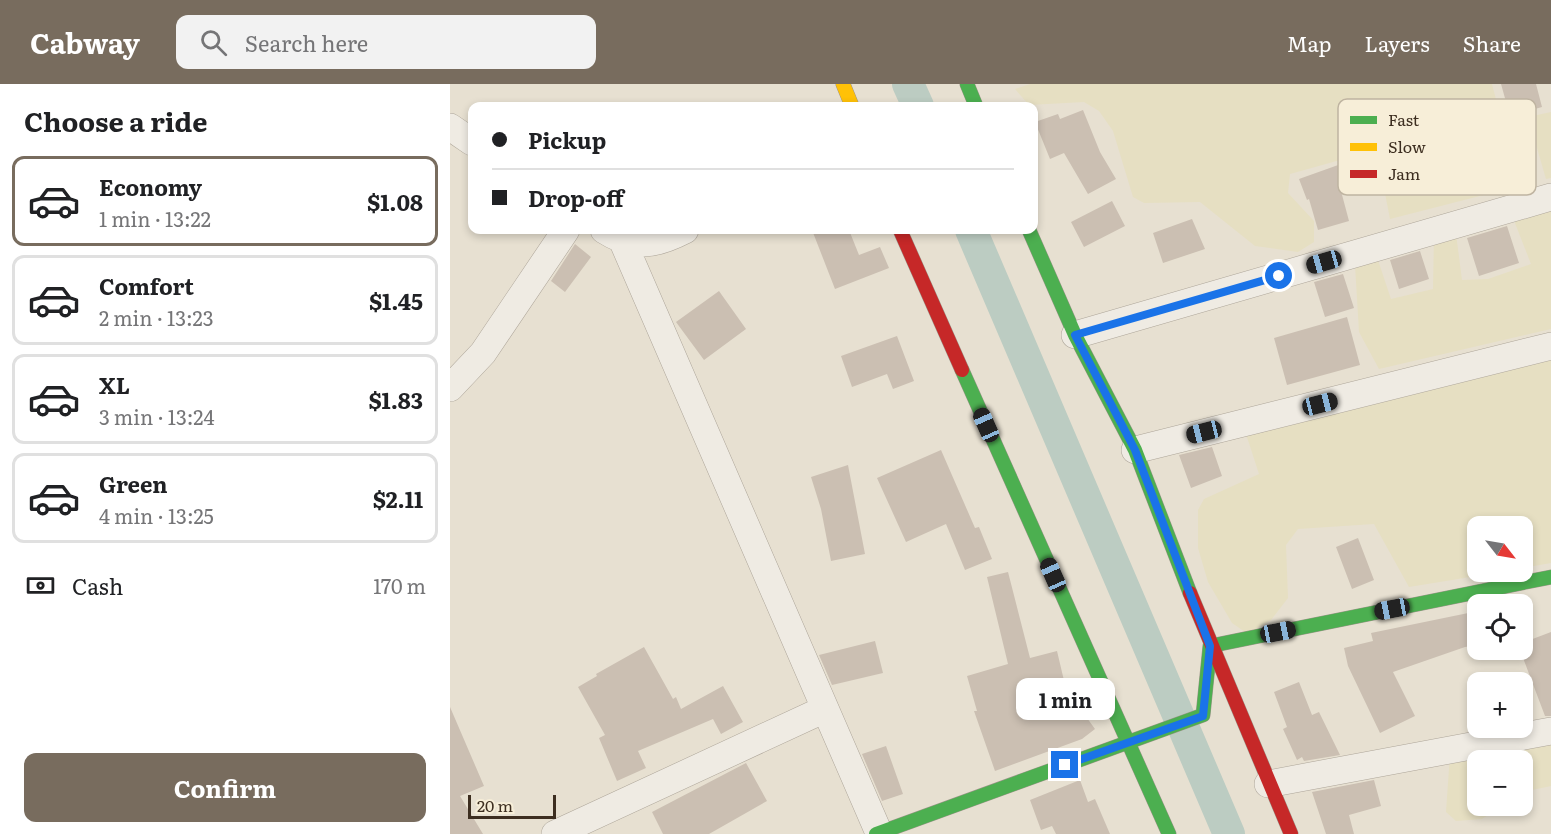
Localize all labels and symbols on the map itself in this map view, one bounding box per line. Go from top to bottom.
legend [1338,99,1536,195]
text: Fast [1388,107,1420,131]
text: Slow [1388,134,1426,158]
text: Jam [1388,161,1421,185]
car [1304,248,1344,276]
route start [1265,262,1292,289]
car [1300,391,1340,417]
car [970,405,1002,445]
car [1184,419,1224,445]
north arrow [1467,516,1533,582]
car [1037,555,1069,595]
car [1373,597,1411,621]
car [1259,620,1297,644]
callout: 1 min [1016,678,1114,720]
route end [1051,751,1078,778]
scale bar [468,792,556,820]

